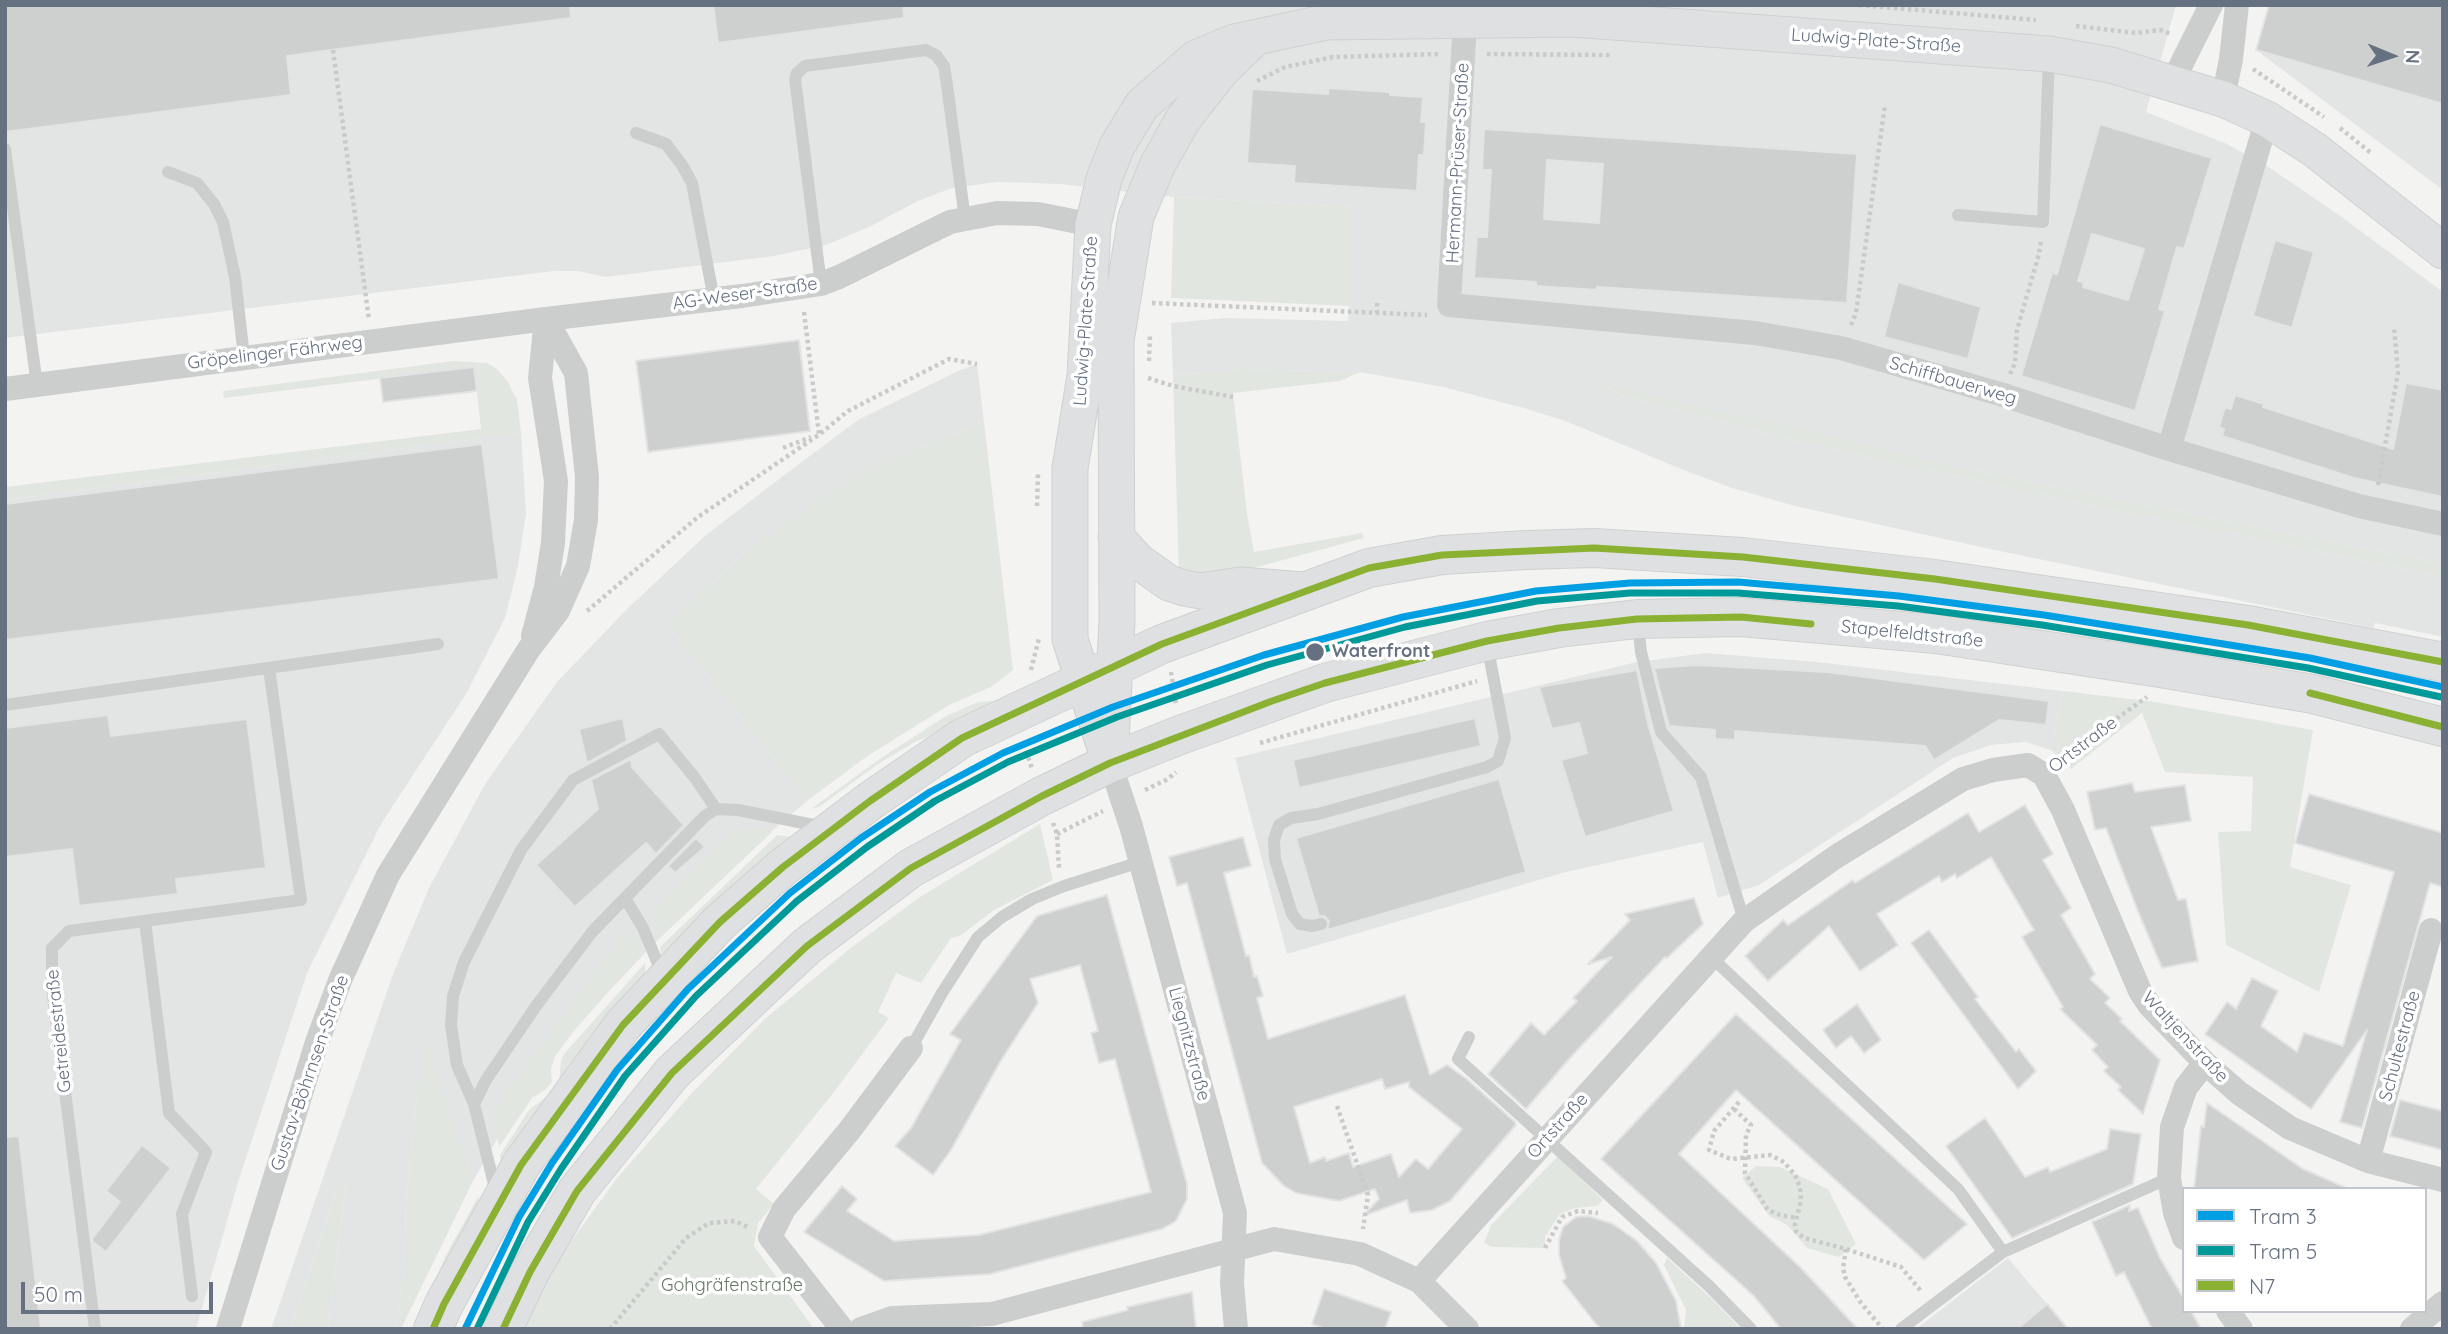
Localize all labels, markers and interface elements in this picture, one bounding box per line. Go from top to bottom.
north arrow [2357,21,2427,91]
street label: Ludwig-Plate-Straße [1790,24,1962,58]
text: N [2401,49,2425,64]
street label: Hermann-Prüser-Straße [1442,62,1474,264]
street label: Ludwig-Plate-Straße [1069,235,1103,407]
street label: AG-Weser-Straße [671,273,819,315]
street label: Gröpelinger Fährweg [186,332,364,374]
street label: Schiffbauerweg [1887,353,2019,409]
street label: Stapelfeldtstraße [1840,616,1984,652]
marker: Waterfront [1304,641,1326,663]
place label: Waterfront [1332,641,1430,663]
street label: Ortstraße [2044,712,2122,778]
street label: Getreidestraße [42,968,76,1094]
street label: Gustav-Böhrnsen-Straße [266,972,354,1174]
street label: Liegnitzstraße [1163,985,1215,1103]
street label: Waltjenstraße [2137,987,2233,1087]
street label: Schultestraße [2375,988,2425,1104]
street label: Ortstraße [1523,1089,1593,1163]
legend [2182,1187,2427,1313]
text: Tram 3 [2249,1203,2317,1229]
text: Tram 5 [2249,1238,2317,1264]
scale bar [24,1268,217,1312]
text: N7 [2249,1273,2275,1299]
park label: Gohgräfenstraße [661,1275,803,1297]
text: 50 m [34,1281,83,1307]

